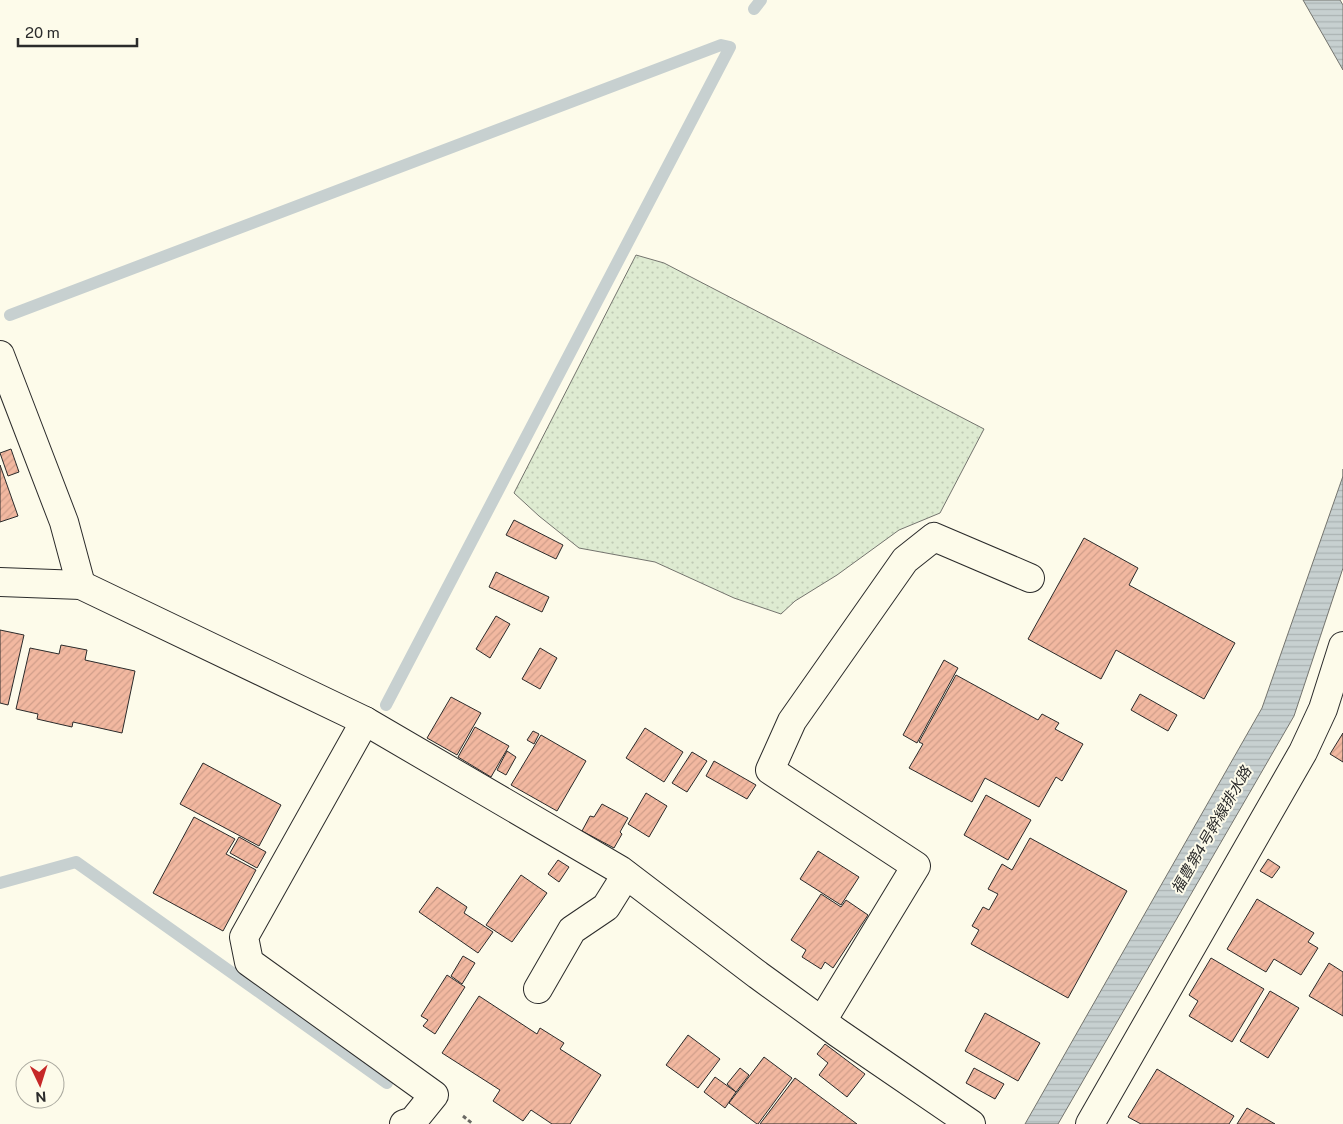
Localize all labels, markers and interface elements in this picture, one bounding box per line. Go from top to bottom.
scale bar [18,15,136,47]
text: 20 m [25,24,60,41]
water label: 福豊第4号幹線排水路 [1168,762,1255,897]
north arrow [15,1059,65,1109]
text: N [35,1089,47,1105]

